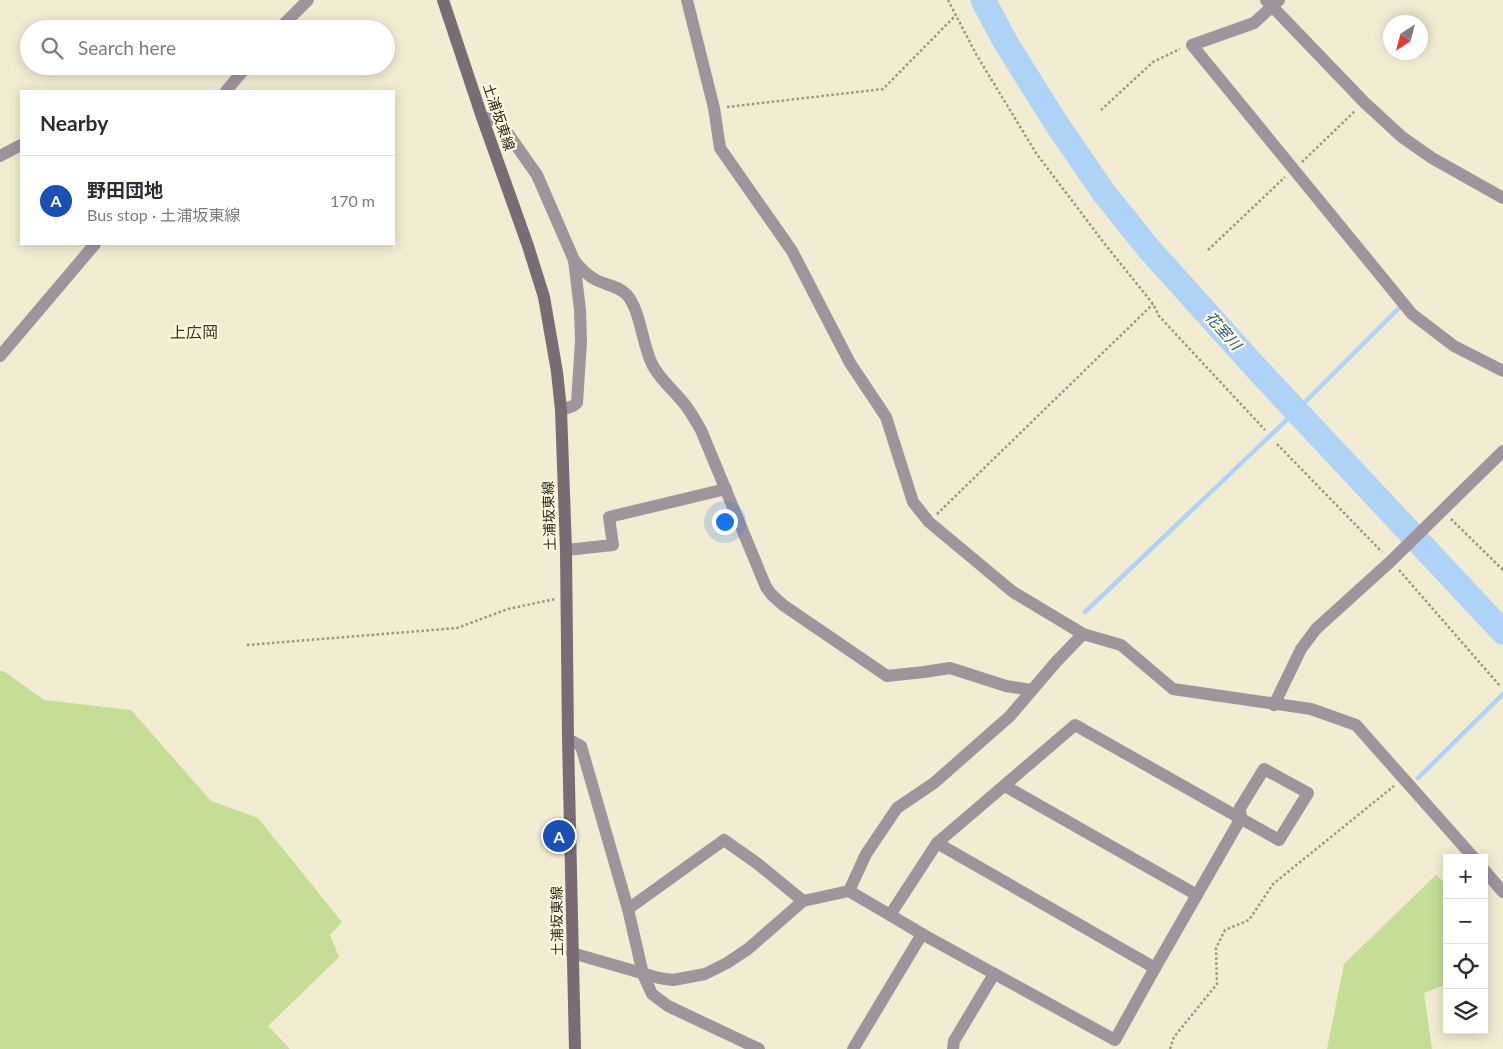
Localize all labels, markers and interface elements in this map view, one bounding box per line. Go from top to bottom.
north arrow [1383,15,1428,60]
search box [20,20,395,75]
icon: search [38,34,66,62]
text: Search here [78,36,176,59]
street label: 土浦坂東線 [480,81,519,153]
text: Nearby [40,110,108,135]
text: 野田団地 [87,178,163,201]
text: A [50,191,62,210]
text: 170 m [330,191,375,210]
text: Bus stop · 土浦坂東線 [87,205,240,224]
water label: 花室川 [1202,308,1247,355]
district label: 上広岡 [170,322,218,341]
street label: 土浦坂東線 [539,481,558,551]
your location [712,509,738,535]
pin: A [543,817,575,855]
map controls [1443,854,1488,1034]
button: + [1443,854,1488,899]
street label: 土浦坂東線 [547,886,566,956]
button: − [1443,899,1488,944]
button: locate [1443,944,1488,989]
button: layers [1443,989,1488,1034]

